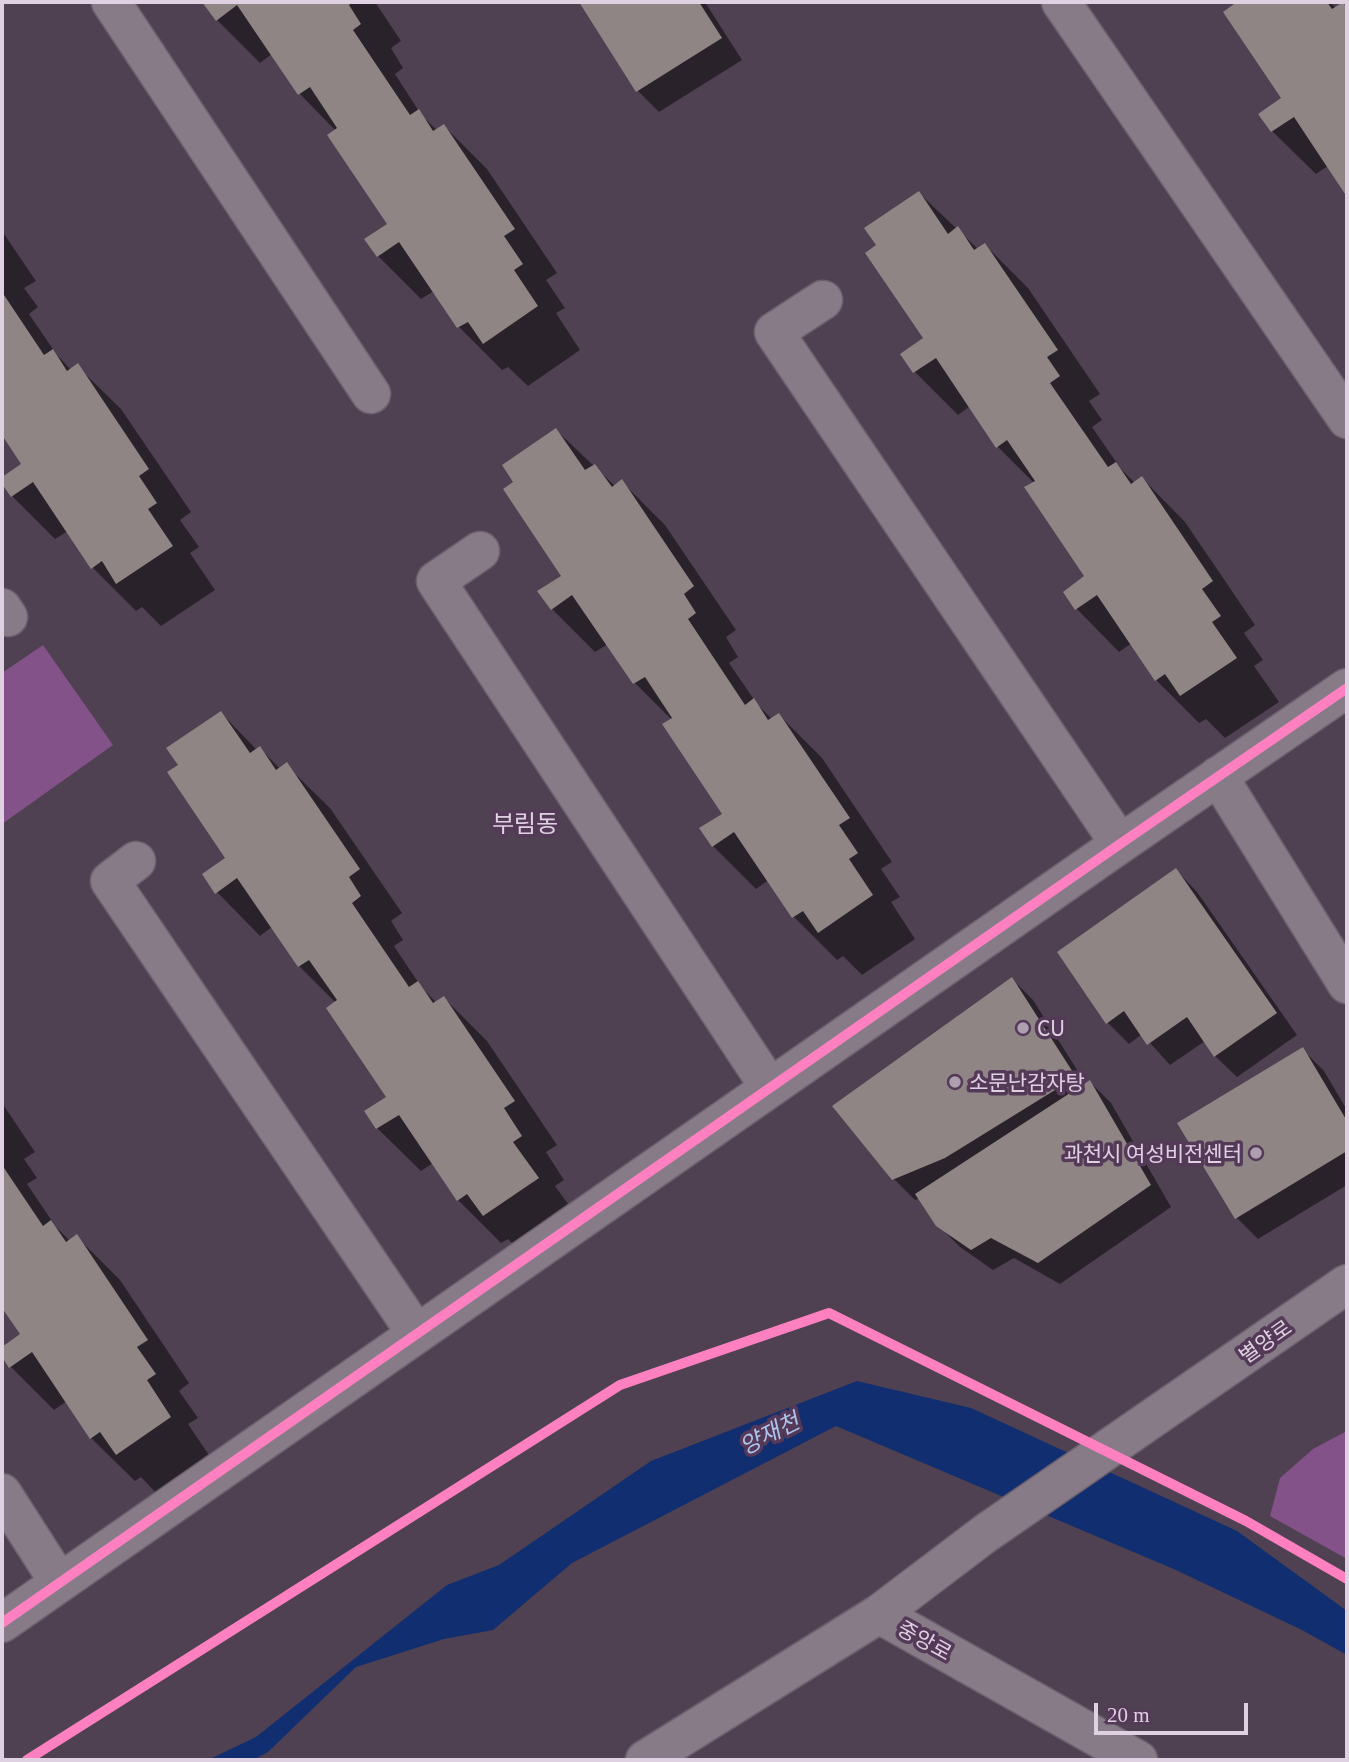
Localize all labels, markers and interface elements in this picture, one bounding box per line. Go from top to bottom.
district label: 부림동 [492,809,558,837]
place label: CU [1037,1015,1065,1041]
marker: CU [1015,1020,1031,1036]
place label: 소문난감자탕 [969,1069,1085,1095]
marker: 소문난감자탕 [947,1074,963,1090]
place label: 과천시 여성비전센터 [1063,1140,1242,1166]
marker: 과천시 여성비전센터 [1248,1145,1264,1161]
street label: 별양로 [1234,1314,1296,1368]
water label: 양재천 [734,1406,804,1460]
street label: 중앙로 [894,1615,956,1665]
scale bar [1097,1688,1251,1732]
text: 20 m [1107,1703,1150,1727]

